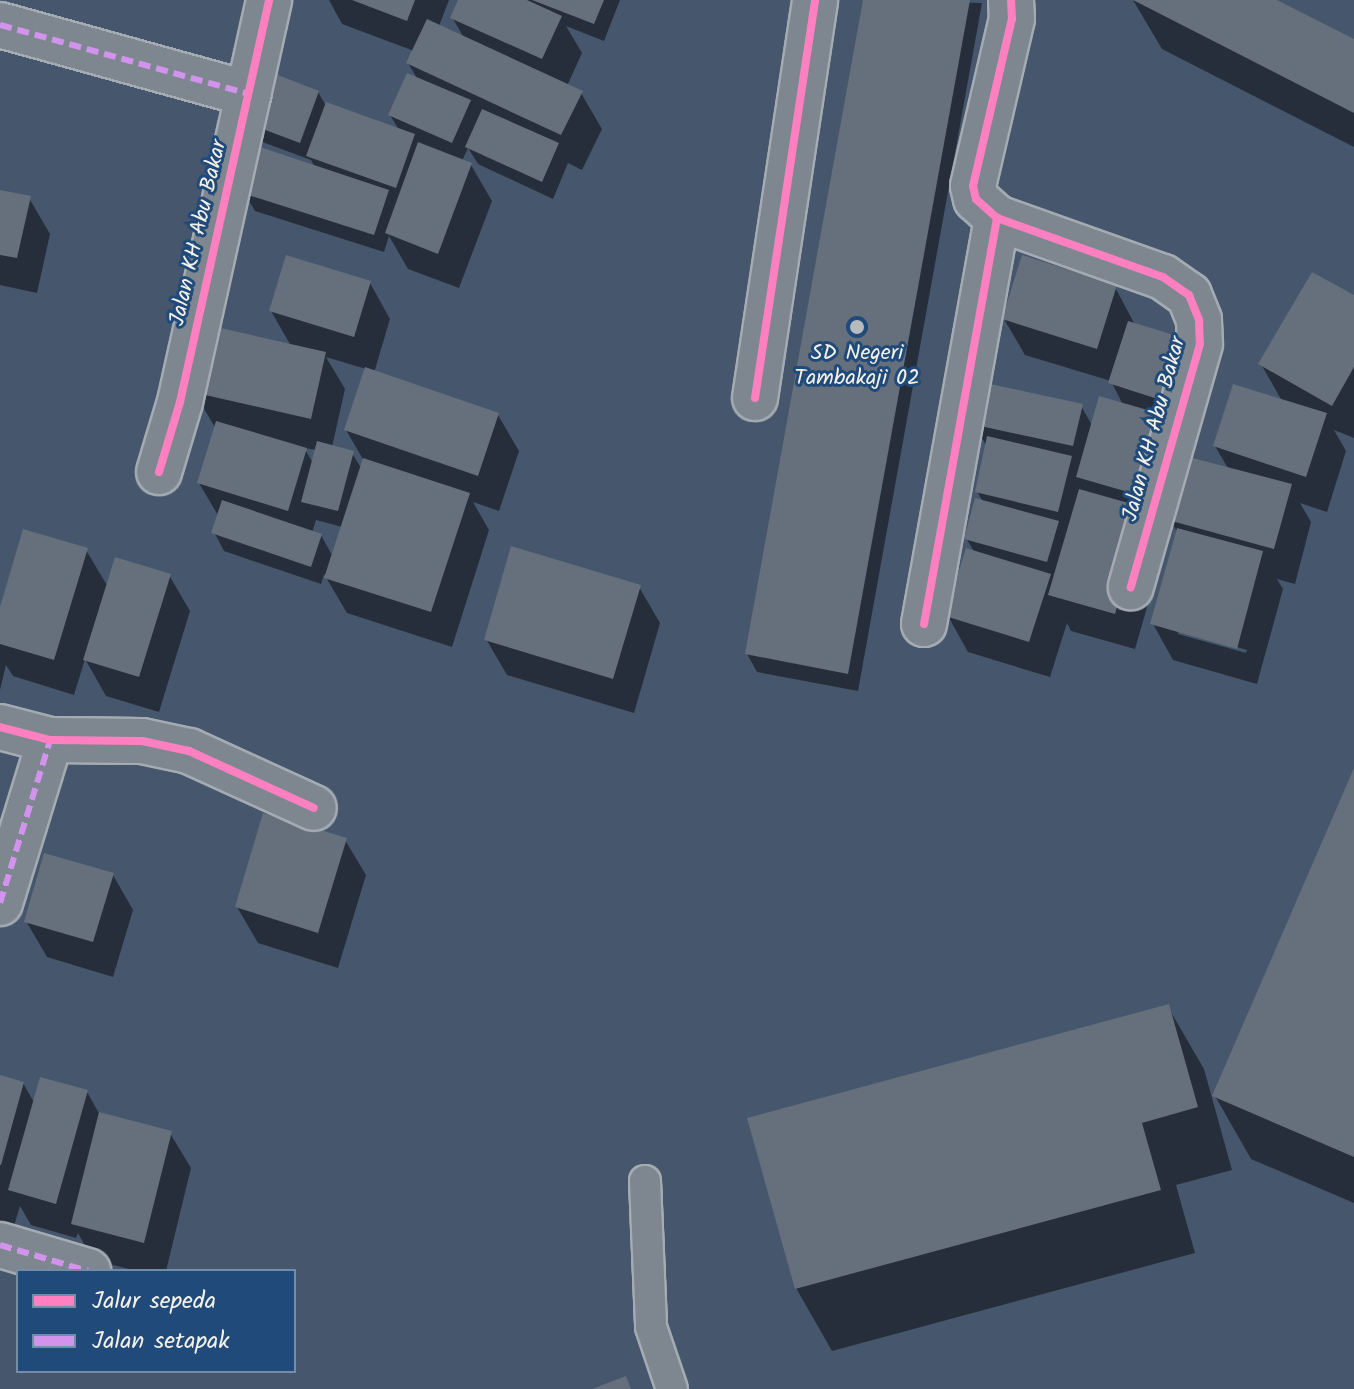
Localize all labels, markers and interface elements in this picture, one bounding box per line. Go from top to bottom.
street label: Jalan KH Abu Bakar [165,137,233,329]
marker: SD Negeri Tambakaji 02 [848,318,866,336]
street label: Jalan KH Abu Bakar [1118,334,1192,524]
place label: SD Negeri Tambakaji 02 [794,340,920,392]
legend [16,1269,296,1373]
text: Jalur sepeda [92,1282,216,1321]
text: Jalan setapak [92,1322,230,1361]

